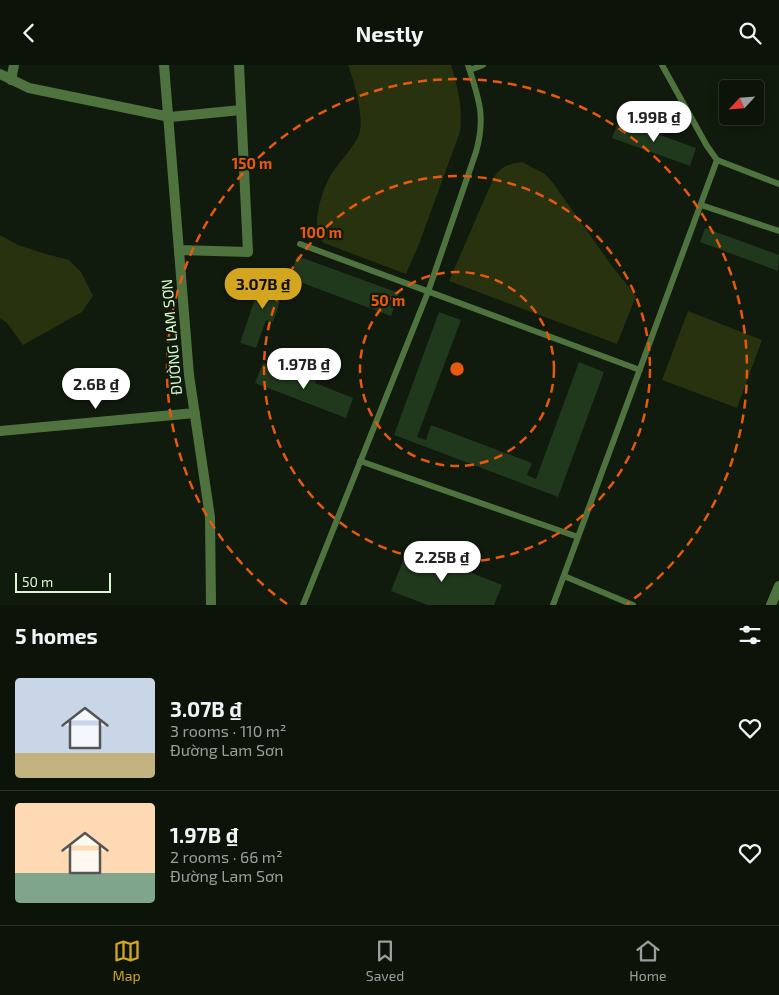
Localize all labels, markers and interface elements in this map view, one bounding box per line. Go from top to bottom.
icon: back [15,19,43,47]
icon: search [736,19,764,47]
text: Nestly [355,20,424,46]
north arrow [719,80,764,125]
map controls [719,80,764,125]
pin: 1.99B ₫ [608,101,700,143]
text: 1.99B ₫ [628,107,680,126]
text: 150 m [232,154,272,172]
text: 100 m [300,223,342,241]
pin: 3.07B ₫ [217,267,309,310]
text: 3.07B ₫ [236,274,290,293]
street label: ĐƯỜNG LAM SƠN [157,278,185,396]
text: 50 m [371,291,405,309]
pin: 1.97B ₫ [258,347,350,390]
text: 1.97B ₫ [278,354,330,373]
centre of rings [448,360,466,378]
pin: 2.6B ₫ [55,367,137,410]
text: 2.6B ₫ [73,374,119,393]
pin: 2.25B ₫ [396,541,488,583]
text: 2.25B ₫ [415,547,469,566]
scale bar [15,570,111,593]
text: 50 m [22,573,53,590]
icon: filters [736,621,764,649]
text: 5 homes [15,623,98,648]
text: 3.07B ₫ [170,696,242,721]
icon: home [55,698,115,758]
icon: heart [736,714,764,742]
text: 3 rooms · 110 m² [170,721,287,740]
text: Đường Lam Sơn [170,740,283,759]
text: 1.97B ₫ [170,822,238,847]
icon: home [55,823,115,883]
icon: heart [736,839,764,867]
text: 2 rooms · 66 m² [170,847,283,866]
text: Đường Lam Sơn [170,866,283,885]
tab: Map [113,937,141,984]
tab: Saved [366,937,404,984]
tab: Home [629,937,666,984]

